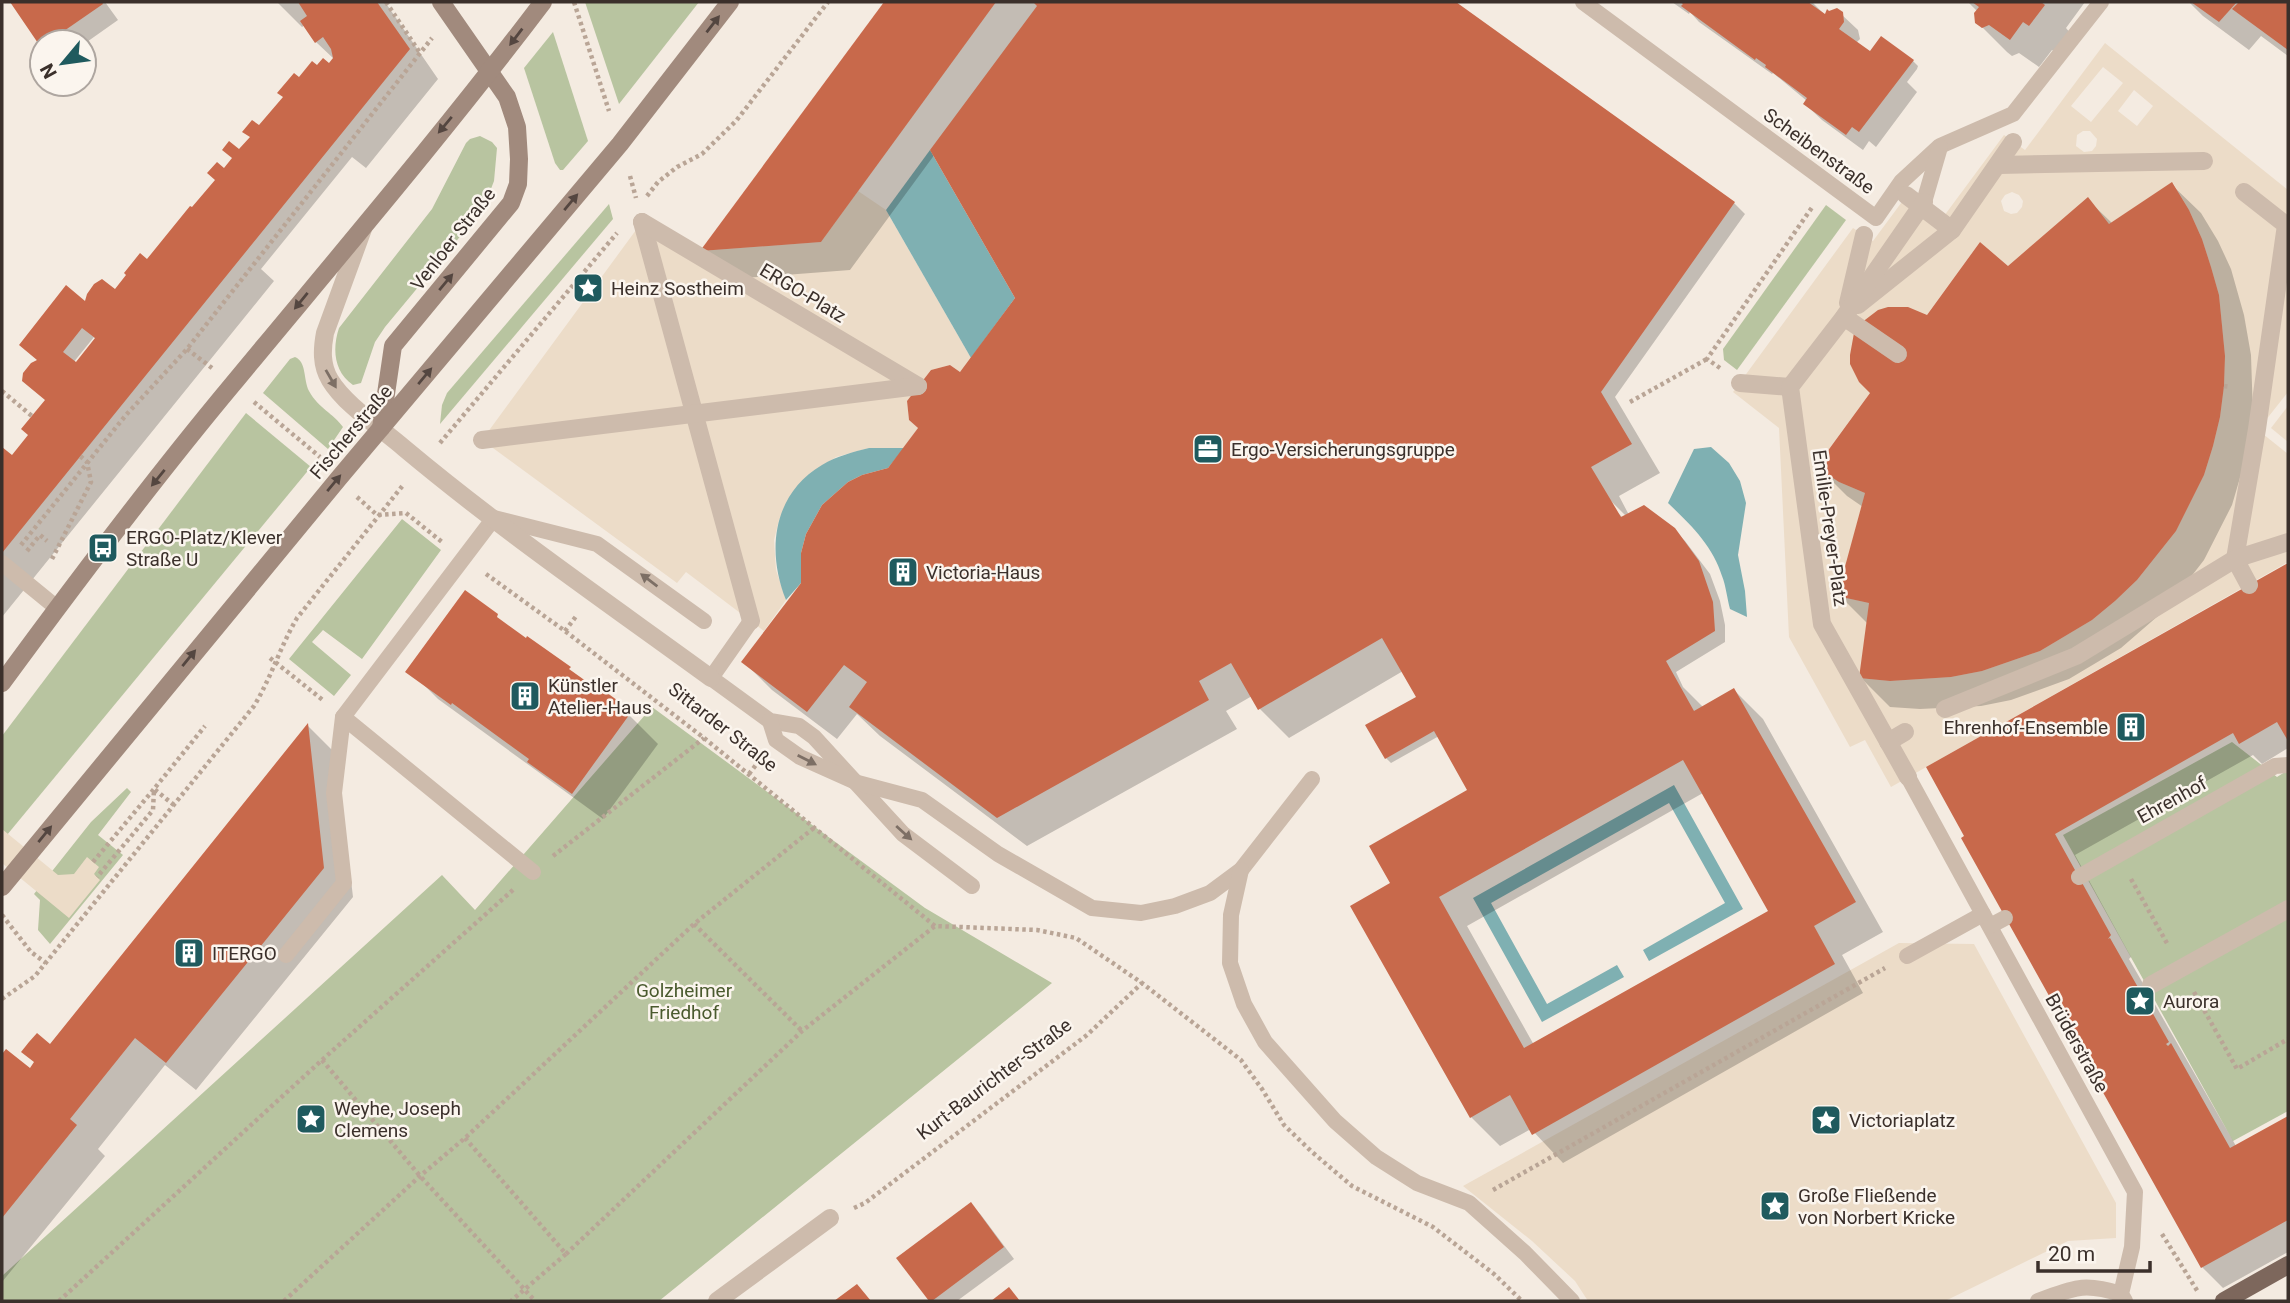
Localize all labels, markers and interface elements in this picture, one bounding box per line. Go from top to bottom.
one-way arrow [705,15,720,33]
north arrow [28,28,98,98]
one-way arrow [509,28,524,46]
text: N [35,60,62,82]
street label: Scheibenstraße [1759,103,1879,199]
one-way arrow [438,116,453,134]
street label: Venloer Straße [406,183,500,295]
one-way arrow [563,193,578,210]
street label: ERGO-Platz [756,258,850,328]
place icon: Heinz Sostheim [571,271,605,305]
one-way arrow [438,274,453,291]
place label: Heinz Sostheim [611,277,744,300]
one-way arrow [294,293,309,310]
one-way arrow [417,367,433,385]
one-way arrow [325,369,337,388]
street label: Fischerstraße [305,380,397,484]
office icon: Ergo-Versicherungsgruppe [1191,432,1225,466]
place label: Ergo-Versicherungsgruppe [1231,438,1455,461]
street label: Emilie-Preyer-Platz [1808,448,1852,608]
one-way arrow [150,468,165,486]
one-way arrow [327,474,342,492]
place label: ERGO-Platz/Klever Straße U [126,526,283,571]
bus stop icon: ERGO-Platz/Klever Straße U [86,531,120,565]
building icon: Victoria-Haus [886,555,920,589]
place label: Victoria-Haus [926,561,1040,584]
one-way arrow [640,574,658,588]
one-way arrow [182,650,197,668]
place label: Künstler Atelier-Haus [548,674,652,719]
street label: Sittarder Straße [664,677,782,777]
building icon: Künstler Atelier-Haus [508,679,542,713]
building icon: Ehrenhof-Ensemble [2114,710,2148,744]
place label: Ehrenhof-Ensemble [1944,716,2108,739]
one-way arrow [797,754,817,765]
street label: Ehrenhof [2133,771,2211,828]
one-way arrow [895,825,912,841]
one-way arrow [37,826,52,843]
building icon: ITERGO [172,936,206,970]
place label: ITERGO [212,942,277,965]
park label: Golzheimer Friedhof [636,979,733,1024]
place icon: Aurora [2123,984,2157,1018]
street label: Brüderstraße [2040,989,2114,1097]
place label: Aurora [2163,990,2219,1013]
street label: Kurt-Baurichter-Straße [912,1013,1076,1145]
place label: Weyhe, Joseph Clemens [334,1097,461,1142]
place icon: Weyhe, Joseph Clemens [294,1102,328,1136]
place icon: Victoriaplatz [1809,1103,1843,1137]
place label: Victoriaplatz [1849,1109,1955,1132]
place label: Große Fließende von Norbert Kricke [1798,1184,1955,1229]
place icon: Große Fließende von Norbert Kricke [1758,1189,1792,1223]
scale bar [2038,1230,2150,1274]
text: 20 m [2048,1242,2095,1266]

